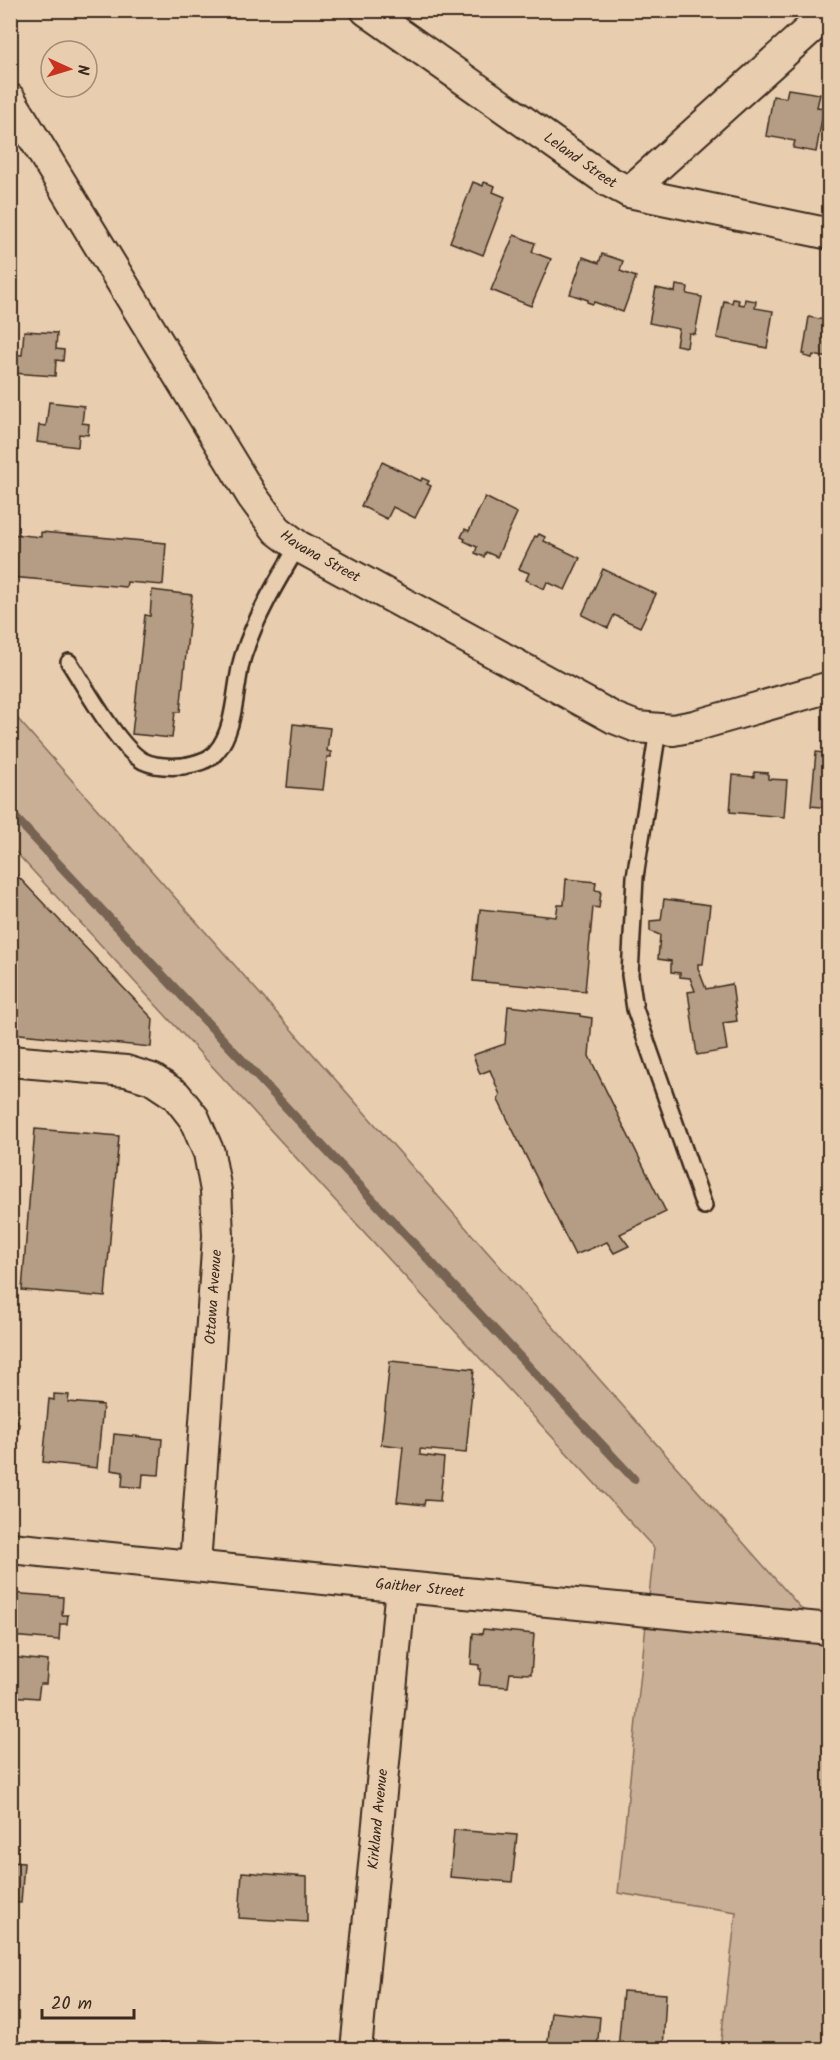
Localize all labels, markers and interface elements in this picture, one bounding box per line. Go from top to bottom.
north arrow [39,39,99,99]
text: N [70,64,95,76]
street label: Leland Street [538,127,621,196]
street label: Havana Street [275,524,365,590]
street label: Ottawa Avenue [199,1248,229,1345]
street label: Gaither Street [374,1572,466,1605]
street label: Kirkland Avenue [362,1767,395,1870]
scale bar [42,1982,134,2020]
text: 20 m [51,1990,92,2019]

